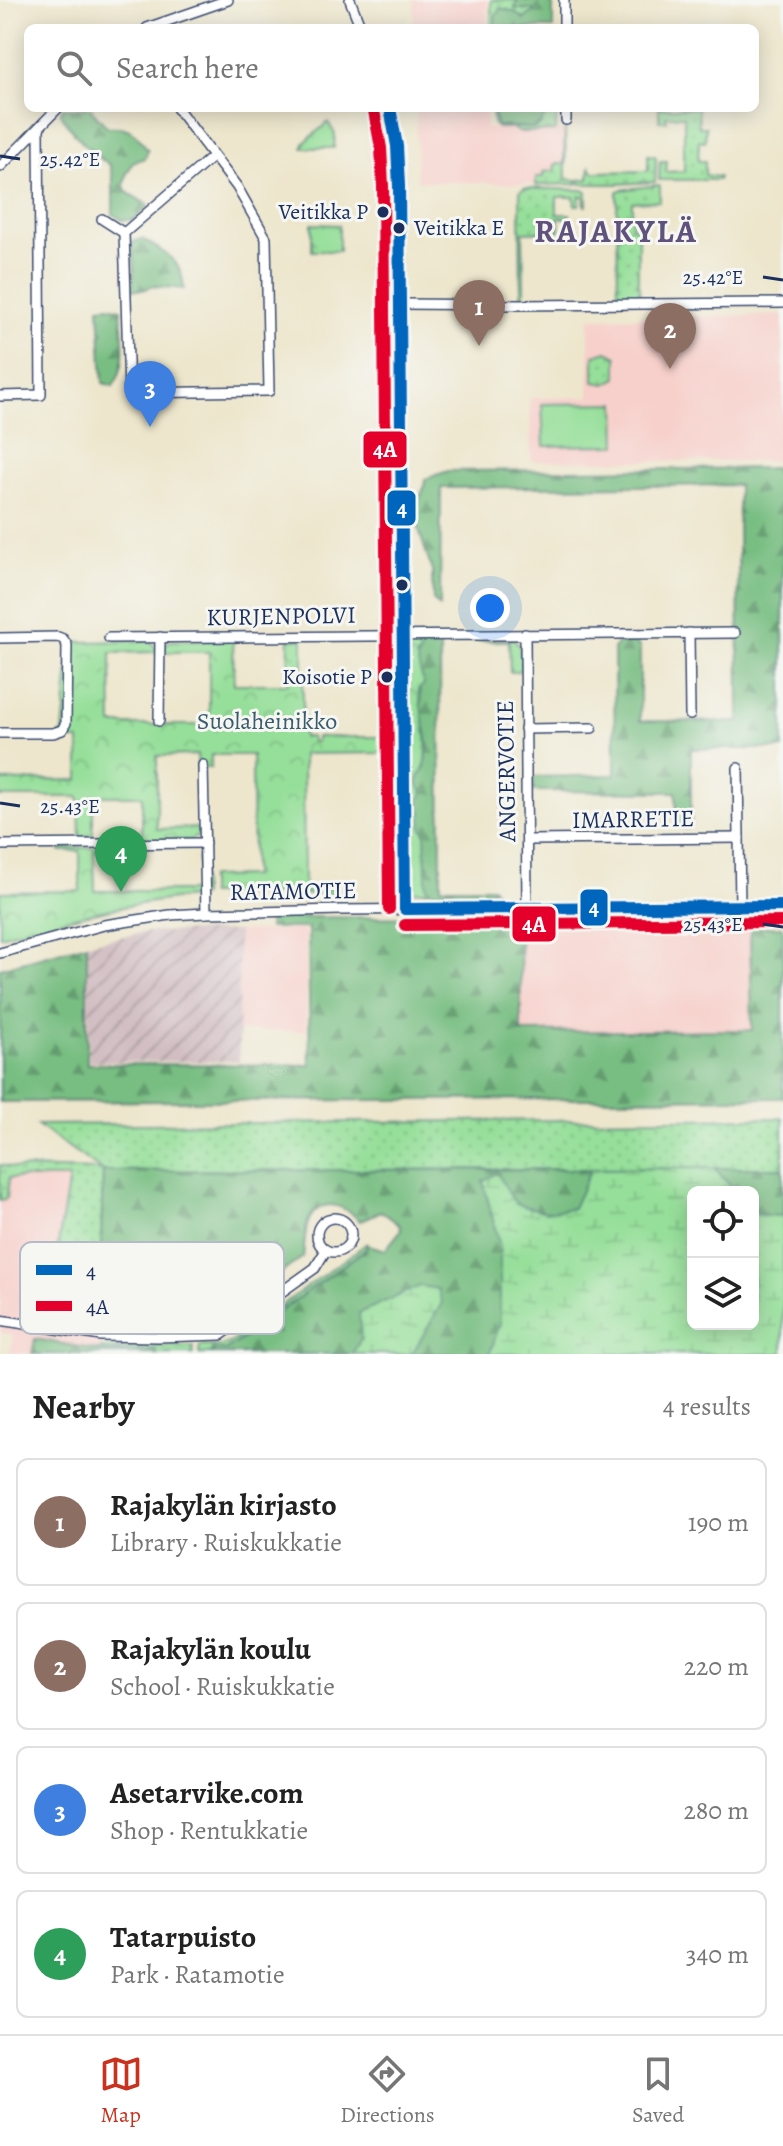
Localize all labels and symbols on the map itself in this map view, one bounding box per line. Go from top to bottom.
text: 25.42°E [40,146,100,173]
place label: Veitikka P [278,197,368,227]
marker: Veitikka P [375,204,391,220]
district label: RAJAKYLÄ [534,209,698,253]
place label: Veitikka E [413,213,504,243]
marker: Veitikka E [391,220,407,236]
text: 25.42°E [683,264,743,291]
pin: 1 [453,280,505,346]
pin: 2 [644,303,696,369]
pin: 3 [124,361,176,427]
line badge: 4A [362,430,408,469]
text: 4A [373,435,397,465]
line badge: 4 [386,489,417,527]
text: 4 [397,494,407,524]
unlabelled marker [394,577,410,593]
your location [470,588,510,628]
street label: KURJENPOLVI [206,599,356,633]
place label: Koisotie P [282,662,372,692]
marker: Koisotie P [379,669,395,685]
street label: ANGERVOTIE [489,700,523,843]
park label: Suolaheinikko [197,705,337,737]
text: 25.43°E [40,793,100,820]
street label: IMARRETIE [571,802,695,836]
pin: 4 [95,826,147,892]
street label: RATAMOTIE [229,874,357,908]
line badge: 4 [579,888,609,927]
text: 4 [589,893,599,923]
line badge: 4A [511,905,557,943]
text: 4A [522,910,546,940]
text: 25.43°E [683,911,743,938]
legend [20,1242,284,1334]
text: 4 [86,1256,96,1286]
text: 4A [86,1292,110,1322]

